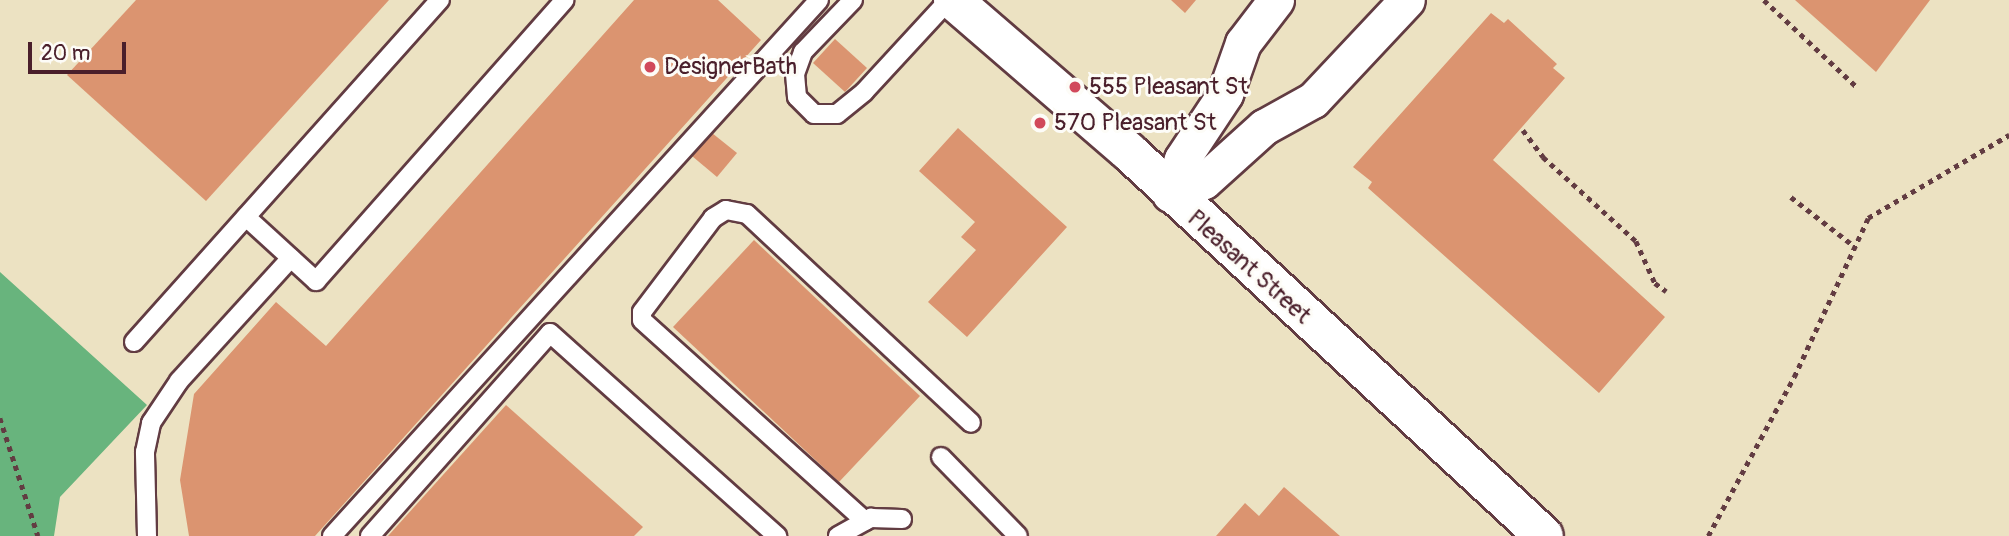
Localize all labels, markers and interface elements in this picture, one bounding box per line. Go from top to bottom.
scale bar [32,28,130,72]
text: 20 m [41,40,90,67]
place label: DesignerBath [664,53,797,81]
marker: DesignerBath [642,59,658,75]
place label: 555 Pleasant St [1089,73,1248,101]
marker: 555 Pleasant St [1067,79,1083,95]
place label: 570 Pleasant St [1054,109,1216,137]
marker: 570 Pleasant St [1032,115,1048,131]
street label: Pleasant Street [1181,204,1317,330]

